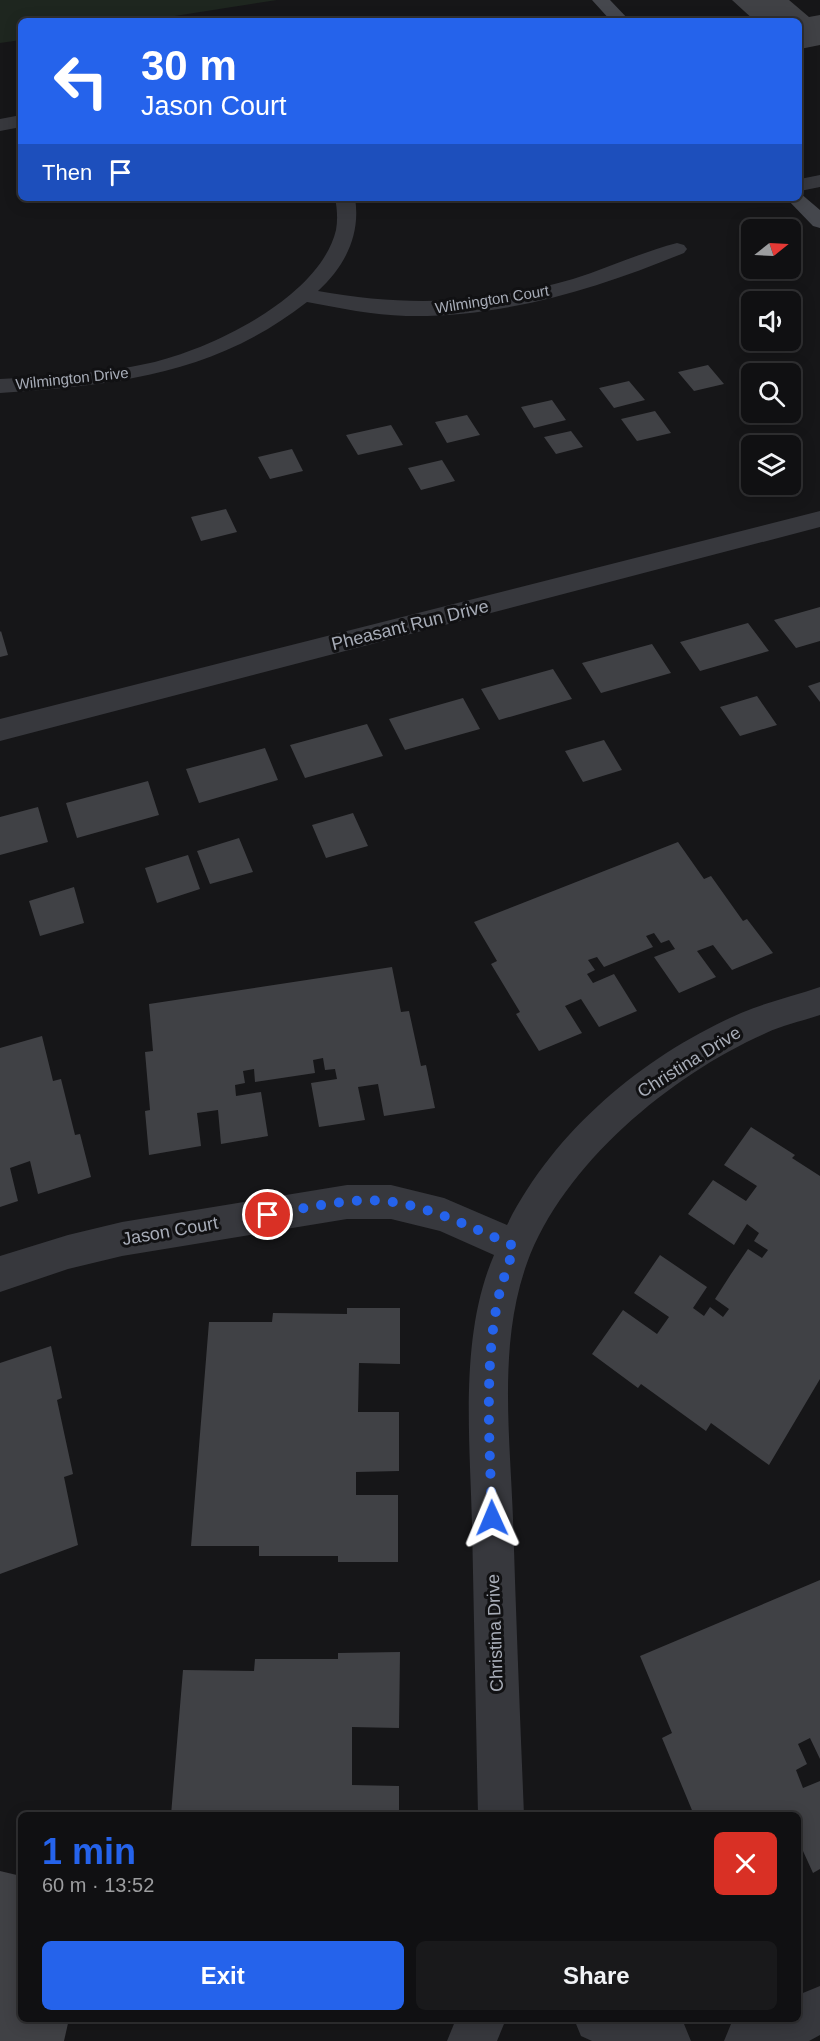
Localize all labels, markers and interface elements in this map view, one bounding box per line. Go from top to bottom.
icon: left [42,42,120,120]
text: 30 m [141,42,237,89]
text: Jason Court [141,91,287,121]
icon: arrive [104,156,137,189]
text: Then [42,160,92,185]
north arrow [741,219,801,279]
map controls [741,219,801,495]
street label: Wilmington Court [434,281,551,316]
button: sound [741,291,801,351]
button: search [741,363,801,423]
street label: Wilmington Drive [15,364,129,392]
button: layers [741,435,801,495]
street label: Pheasant Run Drive [329,596,491,654]
street label: Christina Drive [634,1022,744,1102]
pin [242,1189,293,1240]
icon: arrive [251,1198,284,1231]
street label: Jason Court [120,1213,220,1249]
position arrow [460,1486,524,1550]
street label: Christina Drive [483,1574,507,1692]
text: 1 min [42,1831,136,1872]
button: close [714,1832,777,1895]
text: 60 m · 13:52 [42,1874,154,1896]
button: Exit [42,1941,404,2010]
button: Share [416,1941,777,2010]

